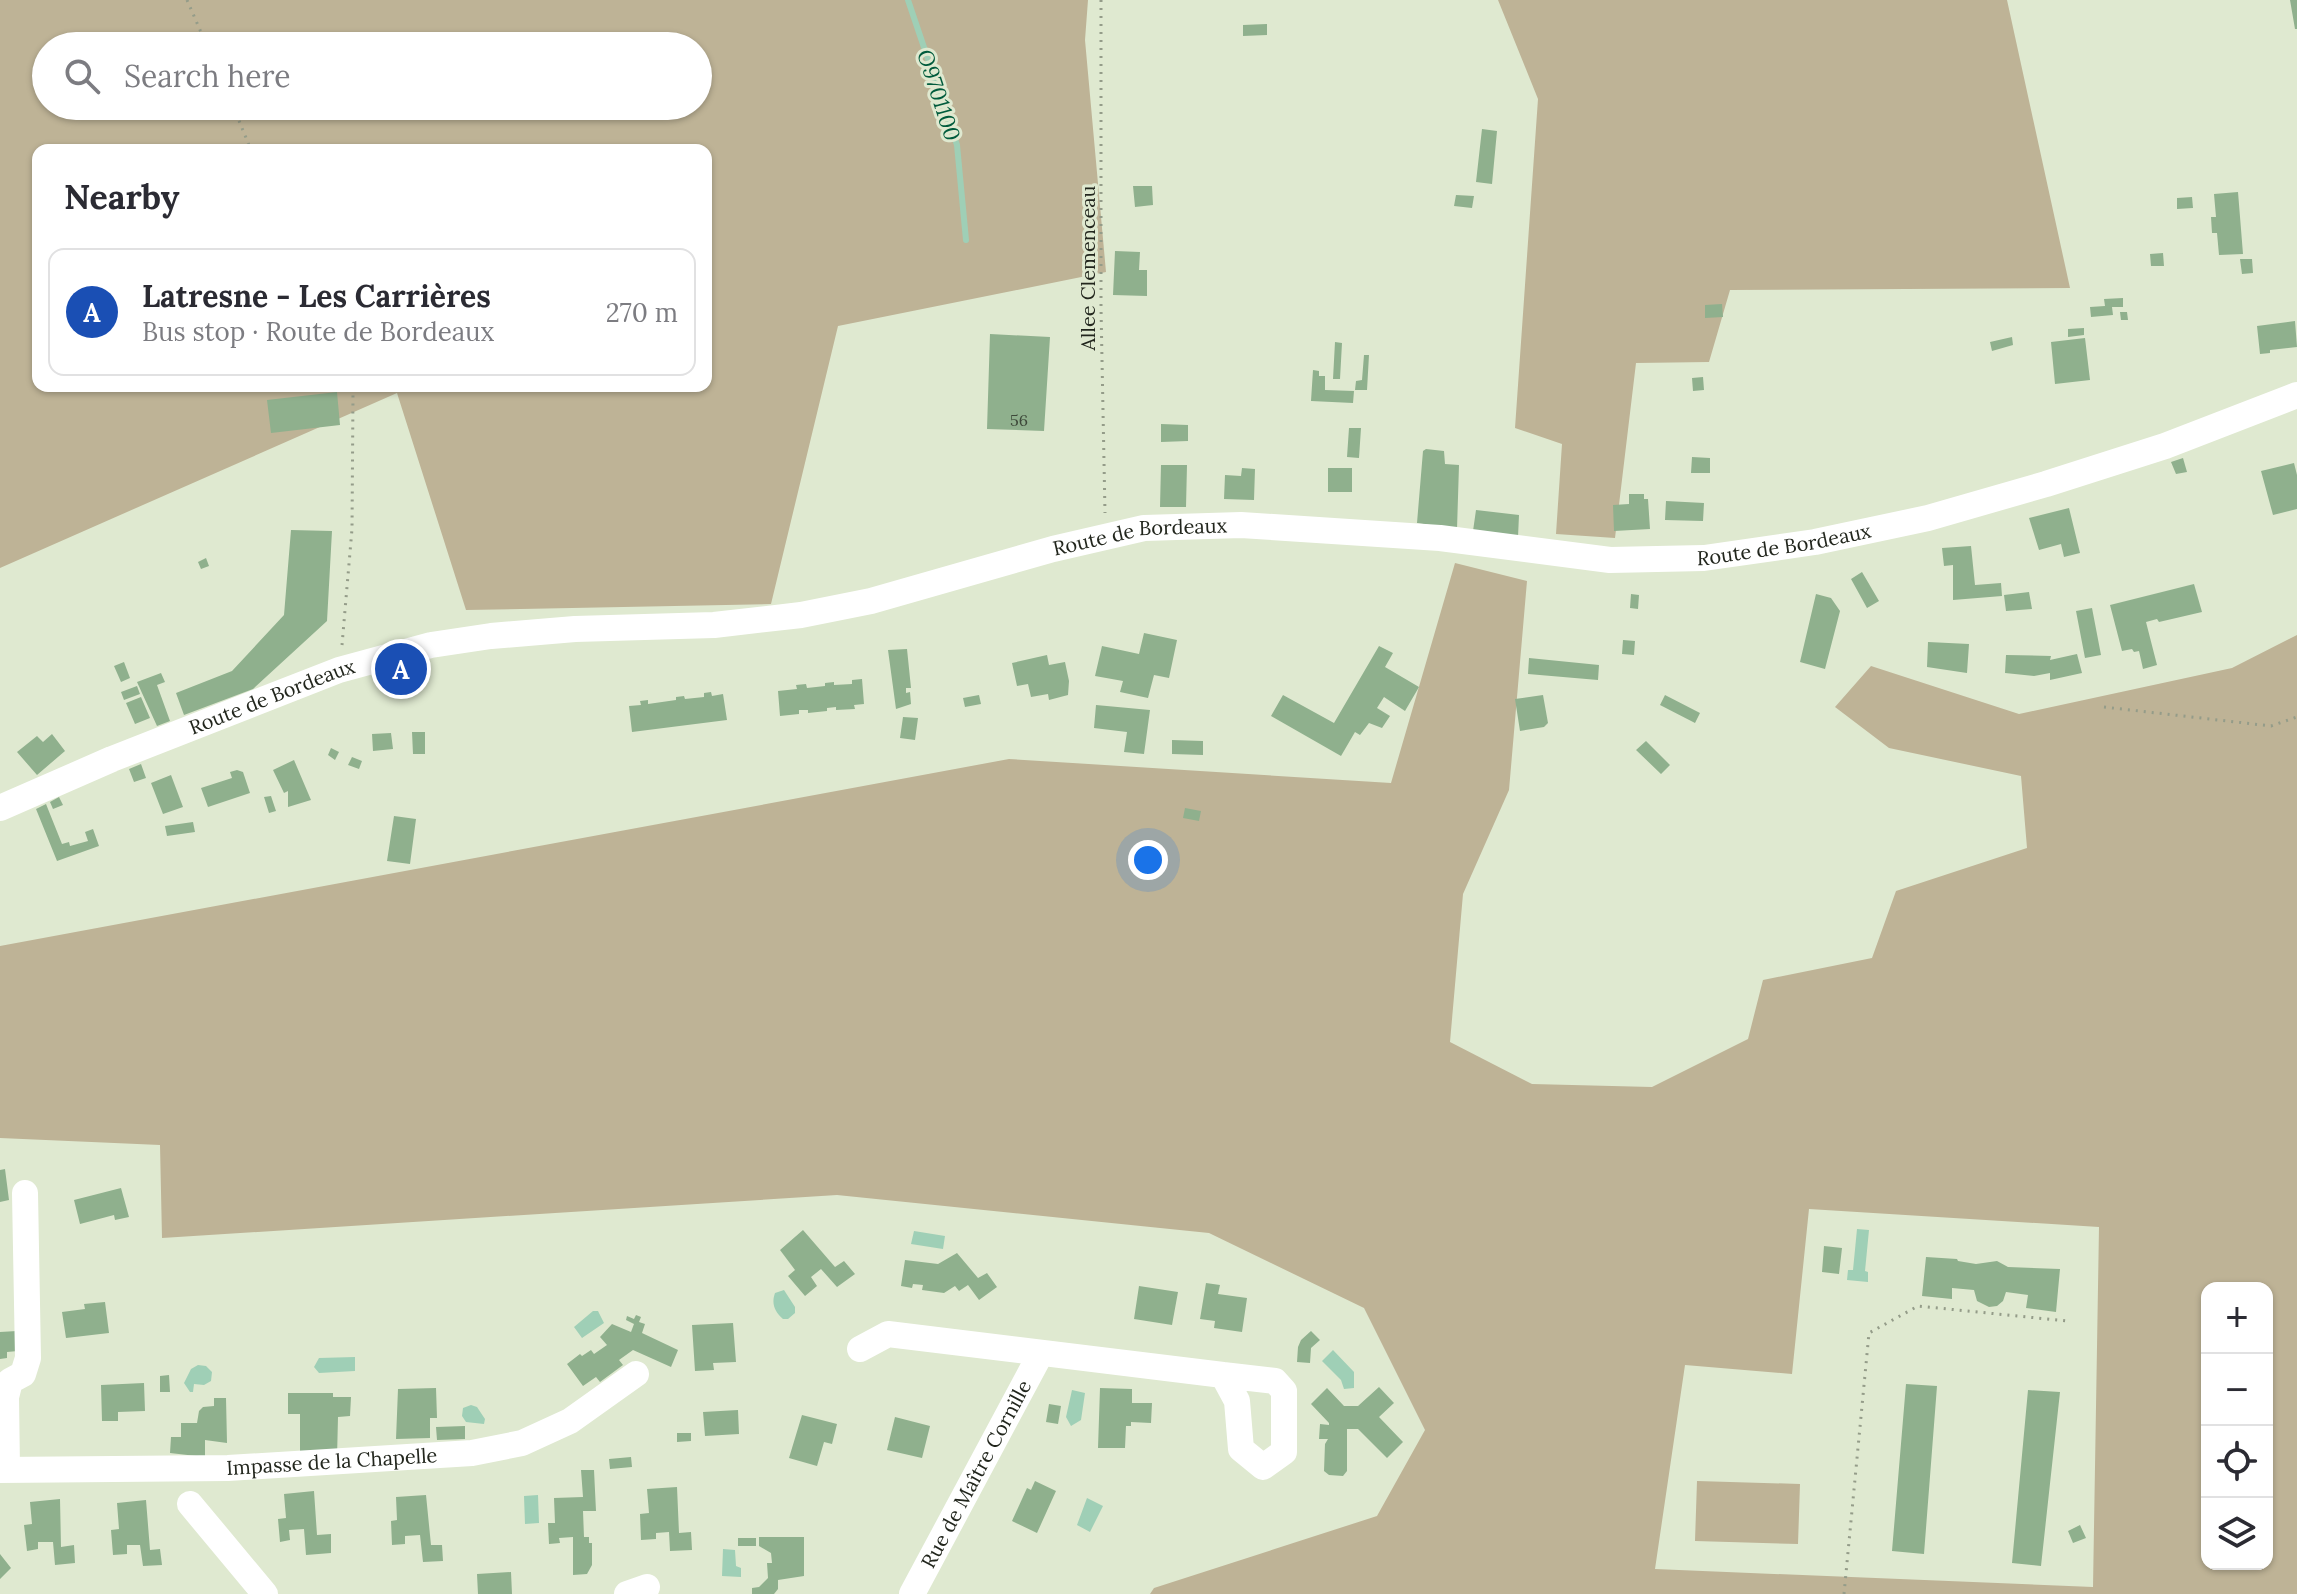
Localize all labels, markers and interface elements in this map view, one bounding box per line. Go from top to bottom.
search box [32,32,712,120]
water label: O9701100 [911,46,967,144]
icon: search [60,54,104,98]
text: Search here [124,57,291,95]
text: Nearby [64,175,180,218]
street label: Allee Clemenceau [1075,186,1100,351]
text: Latresne - Les Carrières [142,277,491,315]
text: A [83,296,101,329]
text: 270 m [606,296,678,329]
text: Bus stop · Route de Bordeaux [142,315,494,348]
house number: 56 [1010,410,1028,430]
street label: Route de Bordeaux [1050,512,1228,561]
street label: Route de Bordeaux [1697,517,1874,570]
pin: A [375,639,427,699]
street label: Route de Bordeaux [185,653,358,740]
your location [1128,840,1168,880]
map controls [2201,1282,2273,1570]
button: + [2201,1282,2273,1354]
button: − [2201,1354,2273,1426]
street label: Rue de Maître Cornille [915,1375,1036,1572]
button: locate [2201,1426,2273,1498]
street label: Impasse de la Chapelle [226,1442,438,1480]
button: layers [2201,1498,2273,1570]

